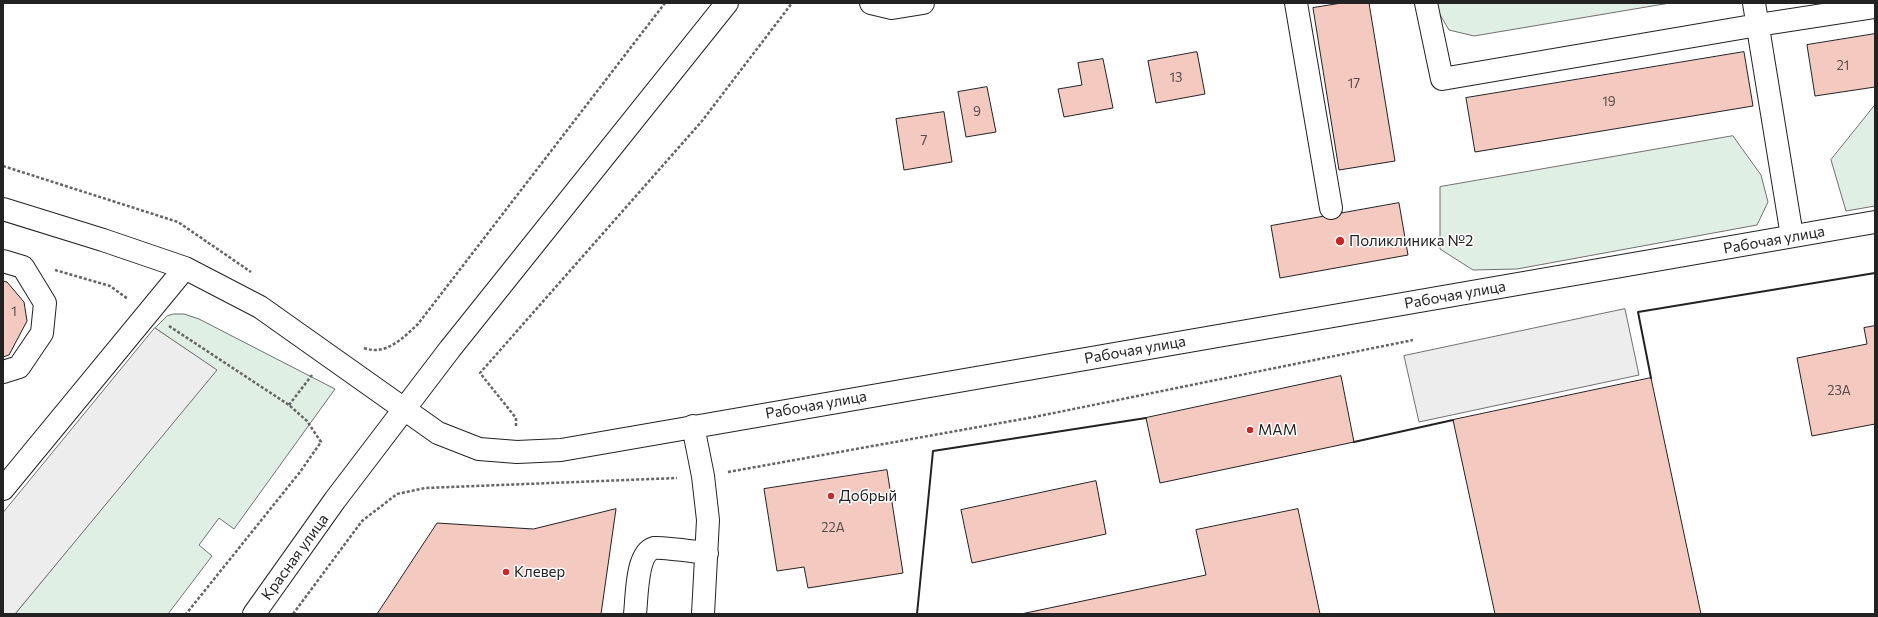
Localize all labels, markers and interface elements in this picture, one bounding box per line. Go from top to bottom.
house number: 21 [1837,58,1849,74]
house number: 13 [1170,70,1182,86]
house number: 17 [1348,76,1360,92]
house number: 19 [1602,94,1616,110]
house number: 9 [973,104,981,120]
house number: 7 [921,133,927,149]
street label: Рабочая улица [1722,222,1826,258]
place label: Поликлиника №2 [1349,232,1473,250]
marker: Поликлиника №2 [1334,235,1346,247]
street label: Рабочая улица [1403,277,1507,313]
house number: 1 [11,304,17,320]
street label: Рабочая улица [1083,332,1187,368]
house number: 23А [1827,383,1851,399]
street label: Рабочая улица [764,387,868,423]
place label: МАМ [1258,421,1297,439]
marker: МАМ [1245,425,1255,435]
place label: Добрый [839,487,897,505]
marker: Добрый [826,491,836,501]
street label: Красная улица [258,510,332,604]
house number: 22А [821,520,845,536]
place label: Клевер [514,563,565,581]
marker: Клевер [501,567,511,577]

